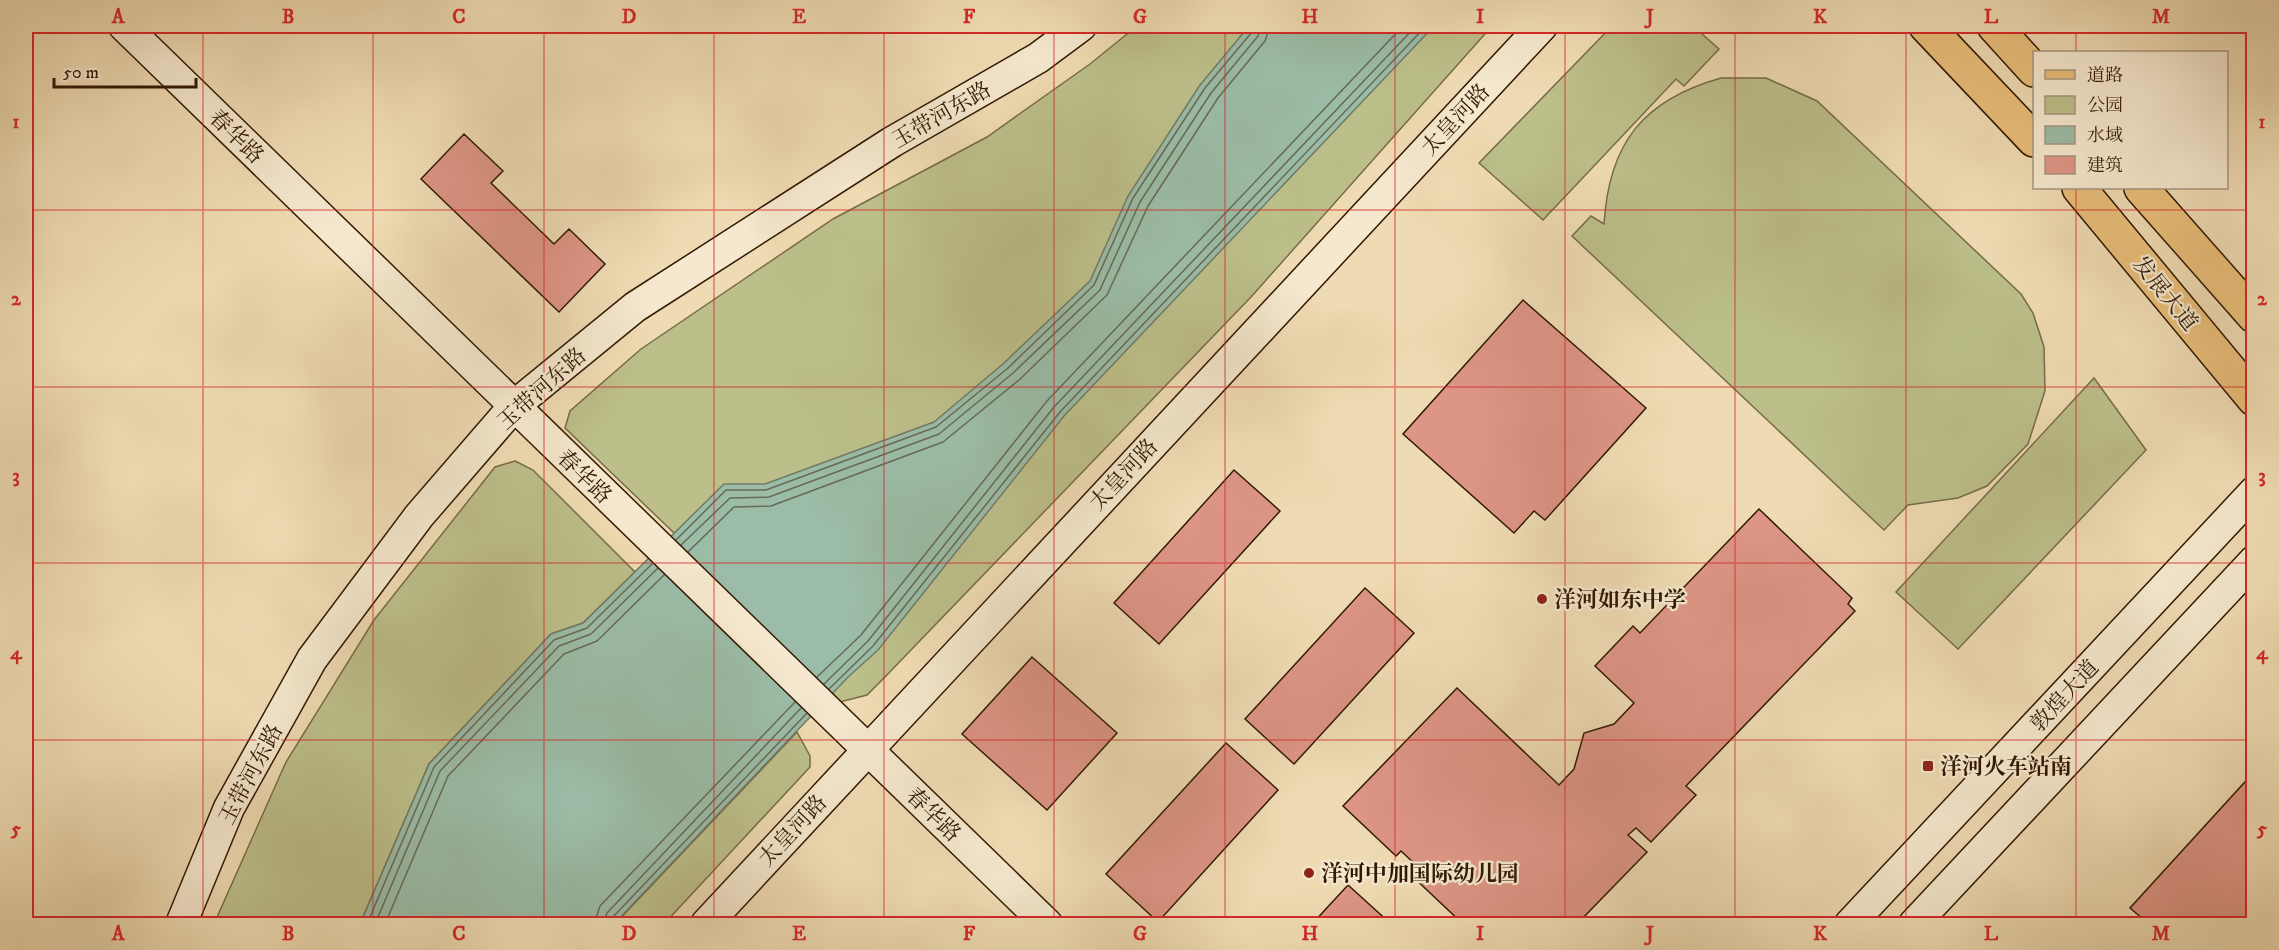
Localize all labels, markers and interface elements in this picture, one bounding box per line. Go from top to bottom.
text: A [111,5,126,30]
text: B [282,5,294,30]
text: C [452,5,466,30]
text: D [622,5,637,30]
text: E [792,5,806,30]
text: F [963,5,976,30]
text: G [1133,5,1147,30]
text: H [1302,5,1319,30]
text: I [1476,5,1484,30]
text: J [1644,5,1654,30]
text: K [1813,5,1828,30]
text: L [1984,5,1999,30]
text: M [2152,5,2170,30]
scale bar [54,51,196,89]
legend [2033,51,2228,189]
text: 50 m [63,62,99,84]
text: 道路 [2087,65,2123,87]
street label: 玉带河东路 [887,76,996,154]
street label: 太皇河路 [1416,79,1496,161]
text: 公园 [2087,95,2123,117]
street label: 春华路 [203,104,269,170]
text: 1 [12,110,20,135]
text: 1 [2258,110,2266,135]
text: 水域 [2087,125,2123,147]
text: 建筑 [2087,155,2123,177]
street label: 发展大道 [2127,251,2203,337]
text: 2 [11,287,22,312]
text: 2 [2257,287,2268,312]
street label: 玉带河东路 [492,342,592,436]
street label: 太皇河路 [1084,434,1164,516]
street label: 春华路 [551,444,617,510]
text: 3 [12,464,20,489]
text: 3 [2258,464,2266,489]
place label: 洋河如东中学 [1554,587,1686,614]
marker: 洋河如东中学 [1535,592,1549,606]
text: 4 [10,641,23,666]
text: 4 [2256,641,2269,666]
street label: 敦煌大道 [2025,655,2105,737]
street label: 玉带河东路 [214,720,289,830]
place label: 洋河火车站南 [1940,754,2072,781]
marker: 洋河火车站南 [1921,759,1935,773]
street label: 春华路 [900,782,966,848]
street label: 太皇河路 [753,790,833,872]
text: 5 [10,817,21,842]
text: 5 [2256,817,2267,842]
place label: 洋河中加国际幼儿园 [1321,861,1519,888]
marker: 洋河中加国际幼儿园 [1302,866,1316,880]
text: A [111,922,126,947]
text: B [282,922,294,947]
text: C [452,922,466,947]
text: D [622,922,637,947]
text: E [792,922,806,947]
text: F [963,922,976,947]
text: G [1133,922,1147,947]
text: H [1302,922,1319,947]
text: I [1476,922,1484,947]
text: J [1644,922,1654,947]
text: K [1813,922,1828,947]
text: L [1984,922,1999,947]
text: M [2152,922,2170,947]

